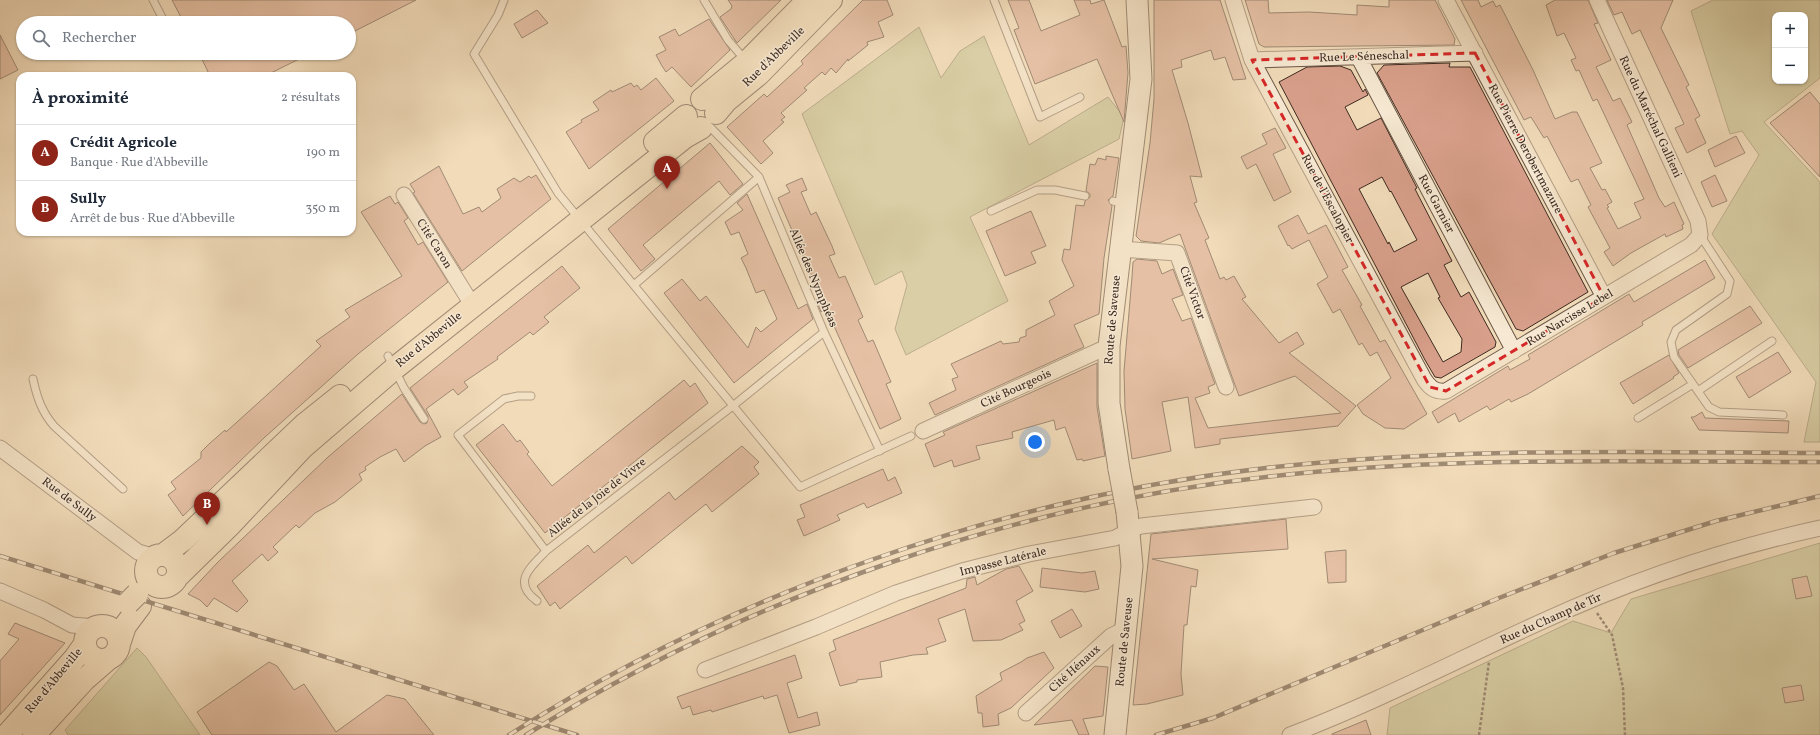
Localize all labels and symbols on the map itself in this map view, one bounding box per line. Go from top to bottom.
street label: Rue d'Abbeville [739,23,809,91]
street label: Rue Le Séneschal [1319,47,1410,67]
street label: Rue du Maréchal Gallieni [1615,53,1686,181]
street label: Rue Pierre Derobertmazure [1484,81,1566,217]
street label: Rue de l'Escalopier [1297,152,1357,246]
pin: A [654,156,680,189]
street label: Rue Garnier [1414,172,1458,236]
street label: Cité Caron [412,216,456,272]
street label: Allée des Nymphéas [785,226,841,330]
street label: Cité Victor [1175,264,1209,322]
street label: Route de Saveuse [1101,274,1125,365]
street label: Rue Narcisse Lebel [1524,286,1617,350]
street label: Rue d'Abbeville [393,308,466,372]
street label: Cité Bourgeois [978,366,1054,412]
your location [1025,432,1045,452]
street label: Allée de la Joie de Vivre [544,454,650,542]
street label: Rue de Sully [38,474,100,526]
pin: B [194,492,220,525]
street label: Impasse Latérale [958,543,1048,580]
street label: Rue du Champ de Tir [1498,589,1604,649]
street label: Route de Saveuse [1112,596,1138,688]
street label: Cité Hénaux [1046,641,1104,697]
street label: Rue d'Abbeville [22,645,86,717]

